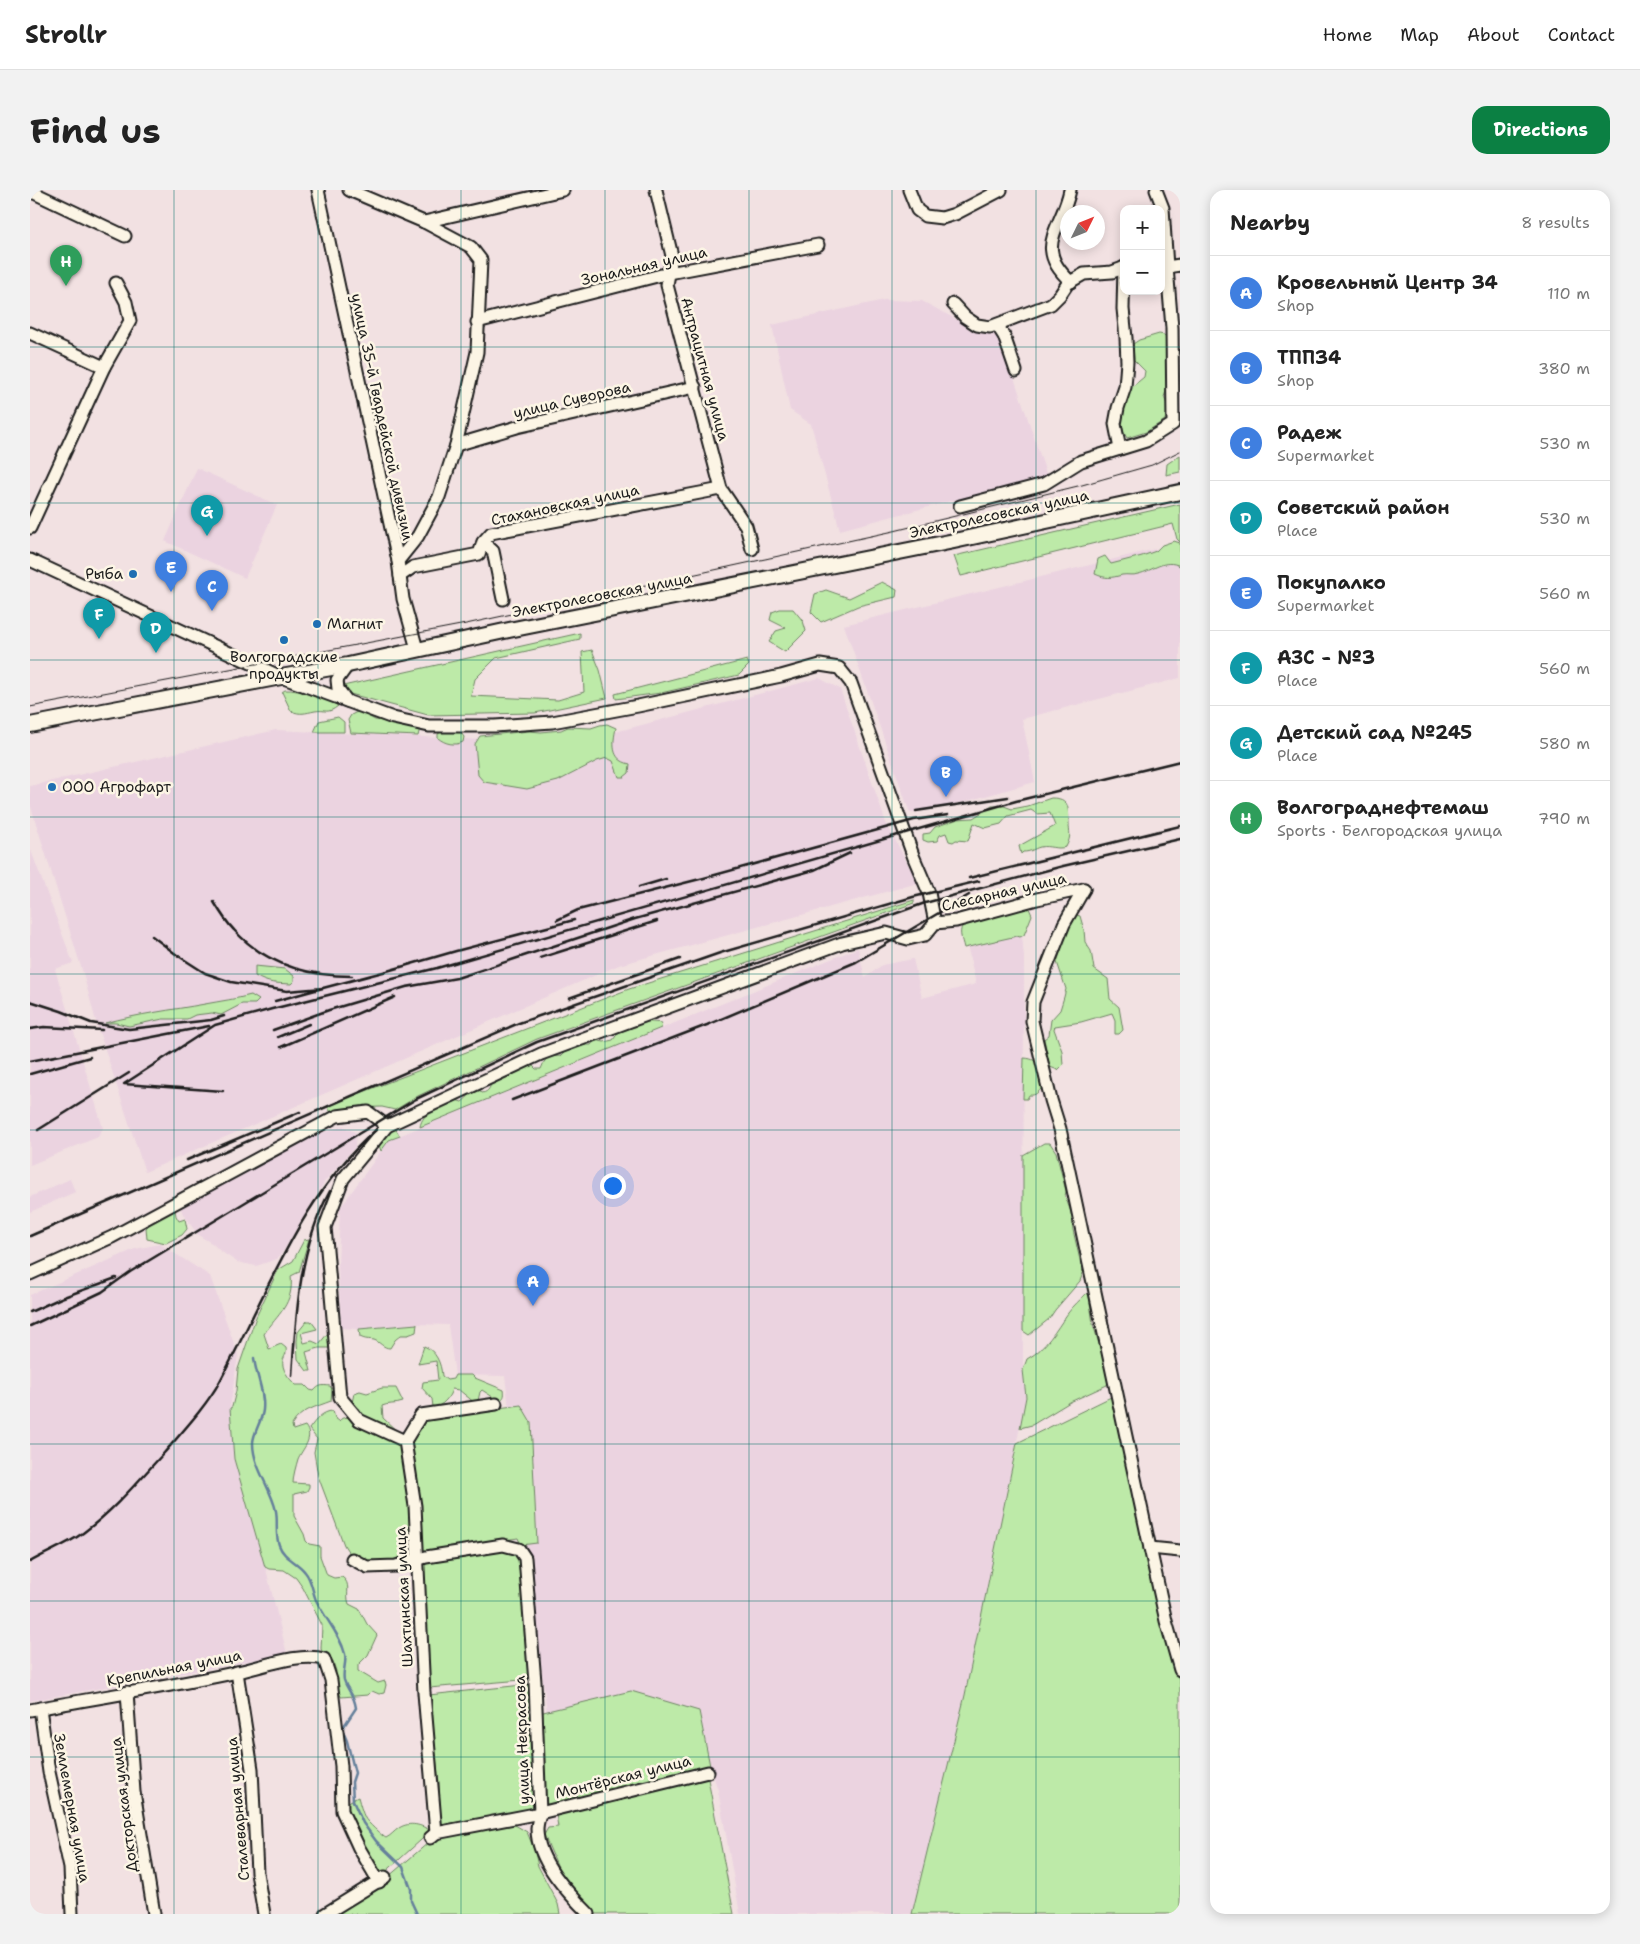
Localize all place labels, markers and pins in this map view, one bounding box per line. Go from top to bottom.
pin: H [50,245,82,286]
pin: G [191,495,223,536]
pin: E [155,551,187,592]
place label: Рыба [85,564,124,584]
marker: Рыба [127,568,139,580]
pin: C [196,570,228,611]
pin: F [83,598,115,639]
pin: D [140,612,172,653]
place label: Магнит [327,614,383,634]
marker: Магнит [311,618,323,630]
marker: Волгоградские продукты [278,634,290,646]
place label: Волгоградские продукты [230,647,338,684]
pin: B [930,756,962,797]
place label: ООО Агрофарт [62,777,171,797]
marker: ООО Агрофарт [46,781,58,793]
pin: A [517,1265,549,1306]

